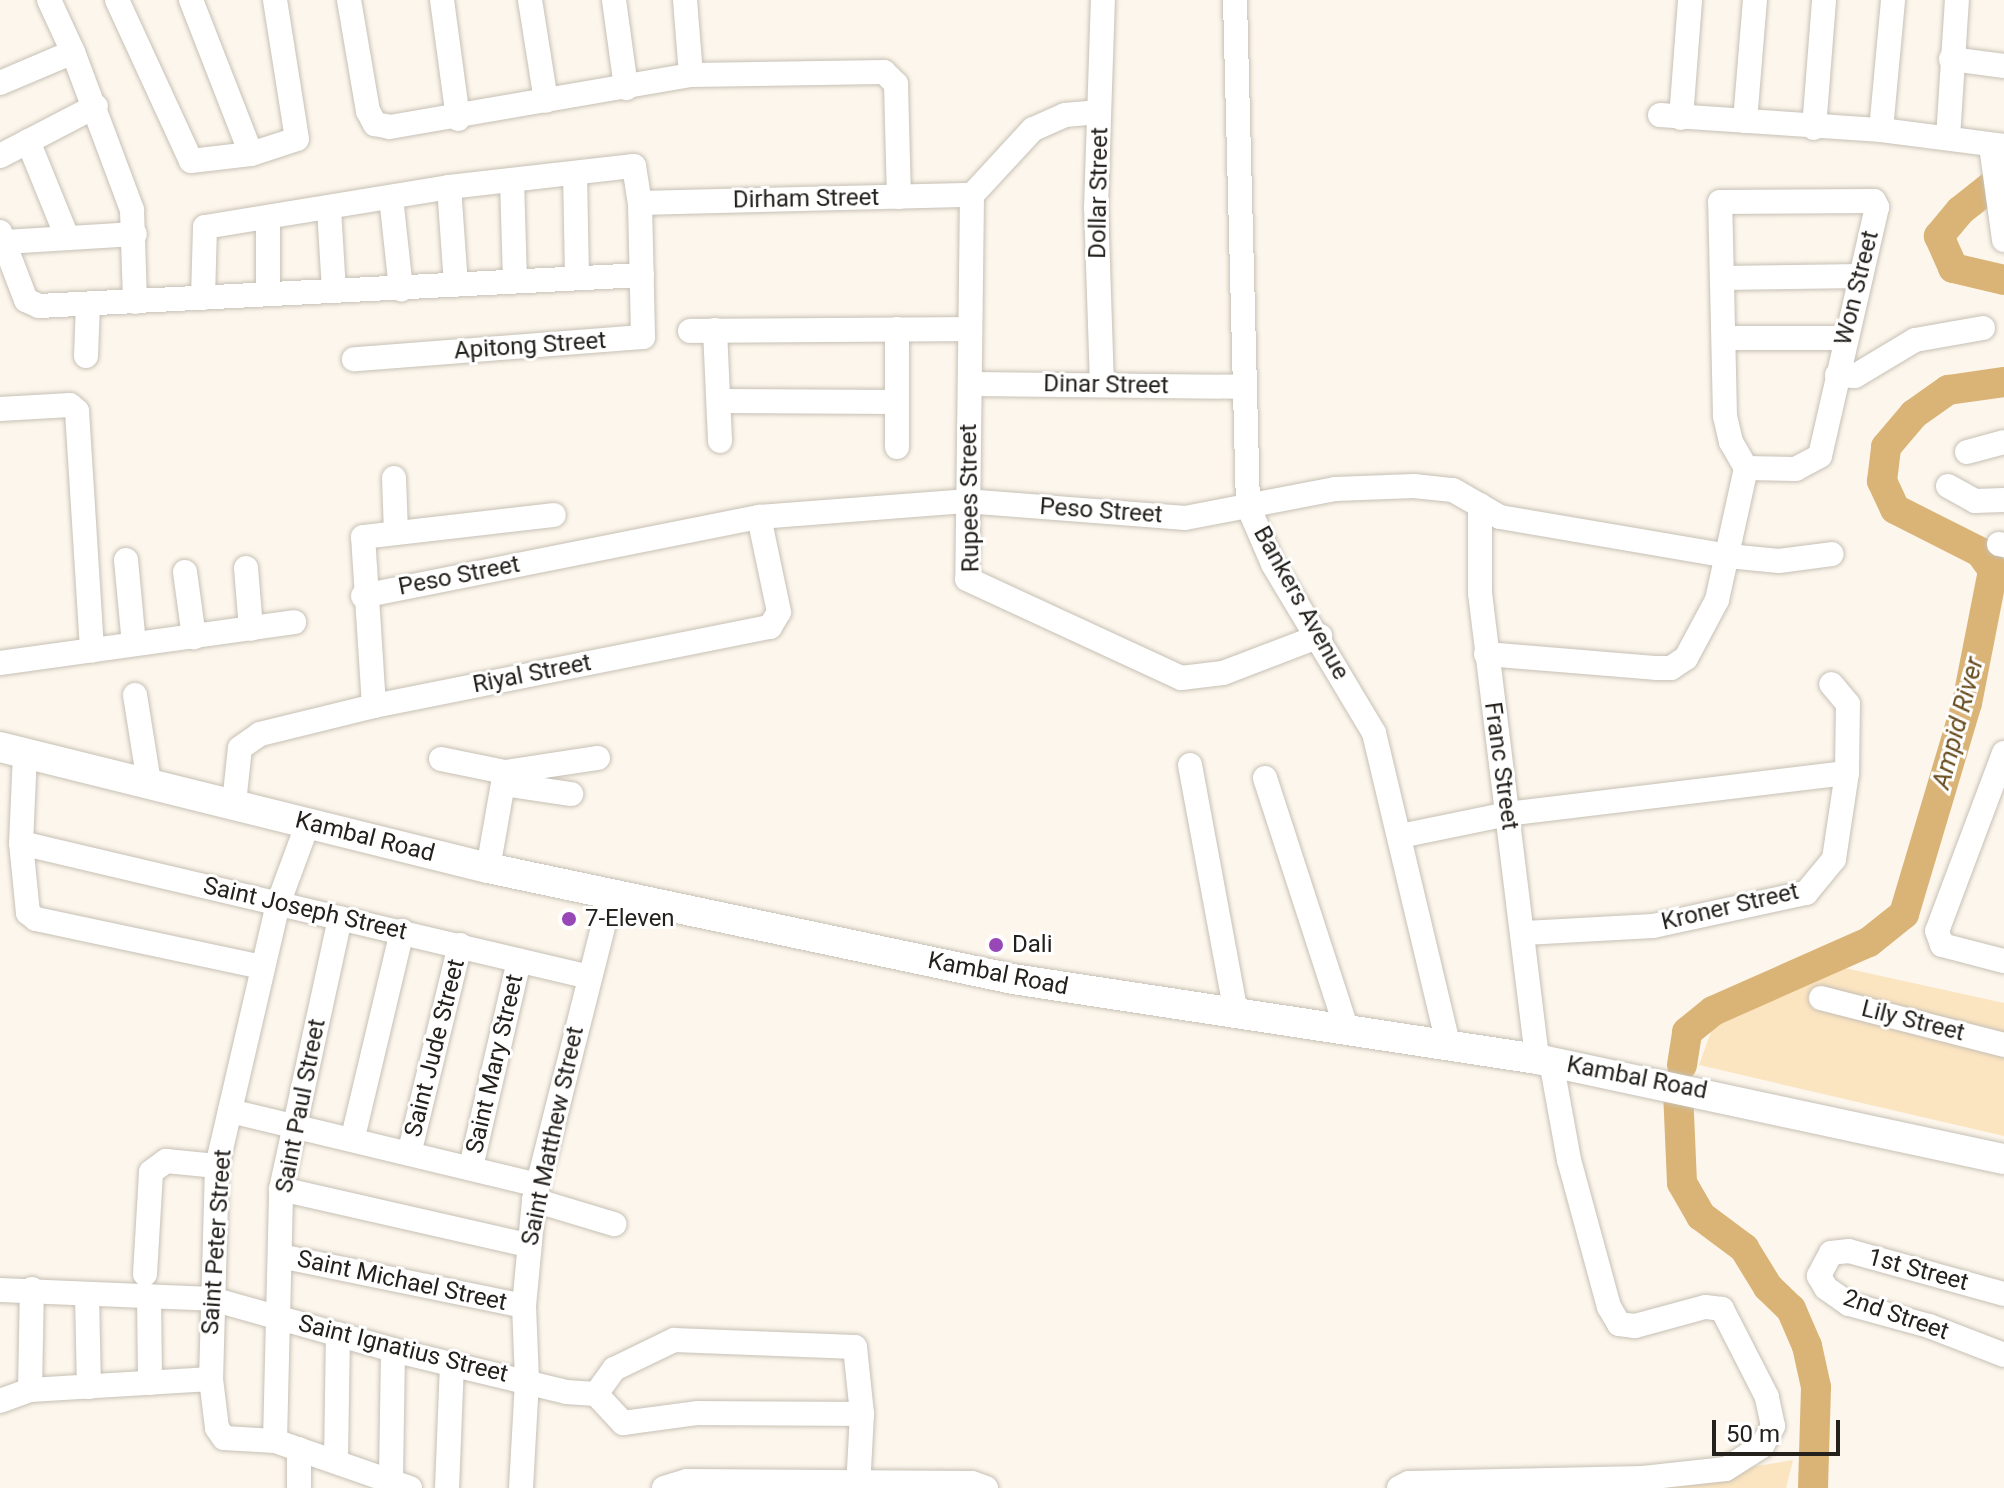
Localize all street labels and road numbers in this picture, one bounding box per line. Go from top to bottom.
street label: Dollar Street [1083,127,1115,259]
street label: Dirham Street [733,183,879,215]
street label: Won Street [1829,228,1885,348]
street label: Apitong Street [453,326,607,366]
street label: Dinar Street [1043,370,1169,400]
street label: Rupees Street [954,423,986,573]
street label: Peso Street [1039,492,1163,530]
street label: Bankers Avenue [1247,521,1355,685]
street label: Peso Street [396,550,522,602]
street label: Riyal Street [470,648,594,700]
street label: Franc Street [1478,700,1524,832]
street label: Kambal Road [292,806,438,868]
street label: Saint Joseph Street [200,872,410,946]
street label: Kroner Street [1659,877,1801,937]
street label: Kambal Road [925,946,1071,1002]
street label: Saint Jude Street [399,956,471,1140]
street label: Saint Mary Street [460,972,530,1156]
street label: Lily Street [1858,994,1968,1048]
street label: Saint Paul Street [270,1017,332,1195]
street label: Saint Matthew Street [516,1024,590,1248]
street label: Kambal Road [1564,1050,1710,1106]
street label: Saint Peter Street [196,1148,238,1336]
street label: 1st Street [1865,1243,1971,1297]
street label: Saint Michael Street [295,1245,509,1317]
street label: 2nd Street [1840,1284,1952,1346]
street label: Saint Ignatius Street [295,1309,511,1389]

